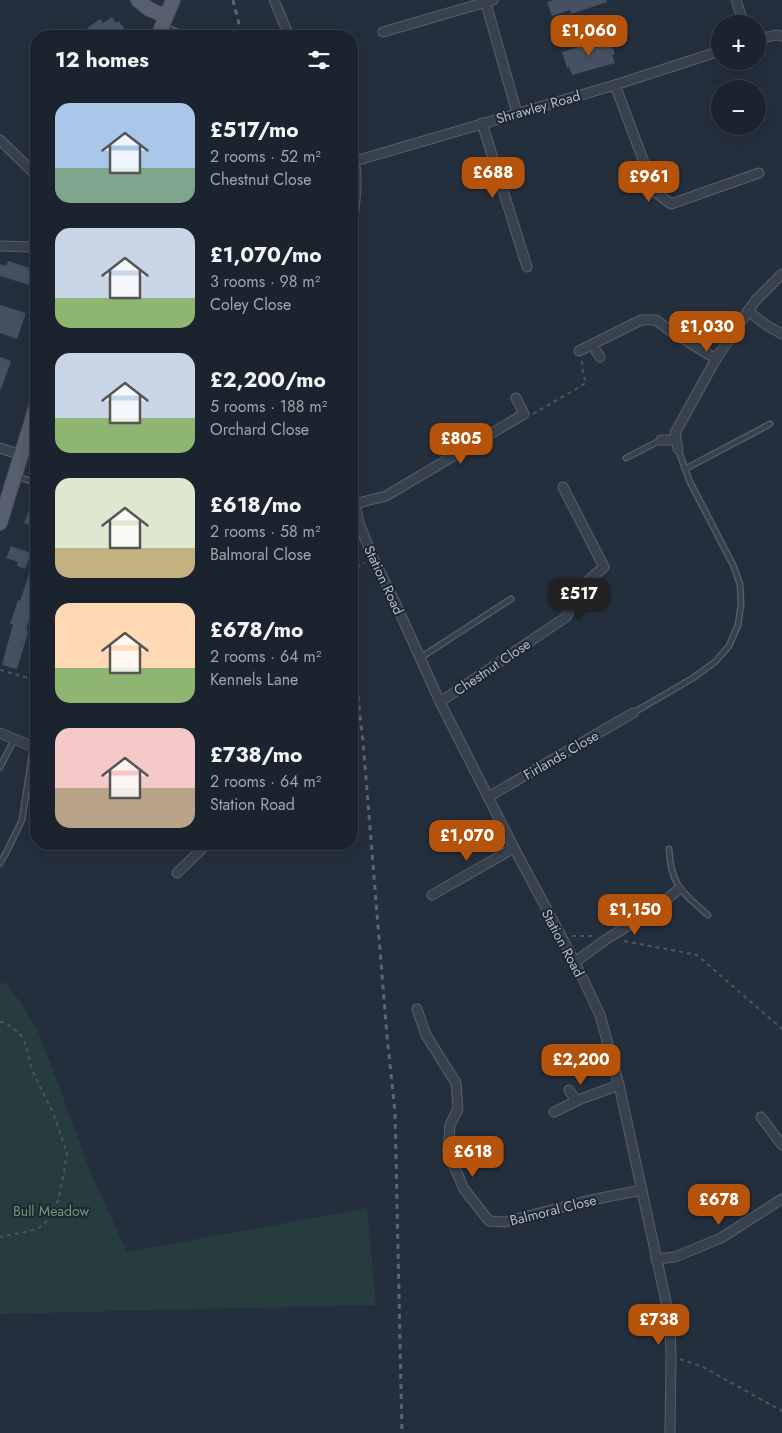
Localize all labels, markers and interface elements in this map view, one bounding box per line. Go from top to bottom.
pin: £1,060 [548,15,630,57]
map controls [711,15,766,135]
button: + [711,15,766,70]
text: £1,060 [562,19,617,42]
text: 12 homes [55,45,149,75]
icon: filters [305,46,333,74]
button: − [711,80,766,135]
street label: Shrawley Road [494,85,582,129]
text: £517/mo [210,115,299,145]
icon: home [95,123,155,183]
text: 2 rooms · 52 m² [210,145,321,168]
pin: £688 [463,156,523,199]
pin: £961 [619,160,679,203]
text: £688 [473,161,513,184]
text: £961 [629,165,669,188]
text: Chestnut Close [210,168,311,191]
text: £1,070/mo [210,240,322,270]
icon: home [95,248,155,308]
text: 3 rooms · 98 m² [210,270,320,293]
text: Coley Close [210,293,291,316]
pin: £1,030 [666,310,748,353]
text: £1,030 [680,315,734,338]
text: £2,200/mo [210,365,326,395]
icon: home [95,373,155,433]
text: 5 rooms · 188 m² [210,395,327,418]
text: Orchard Close [210,418,309,441]
pin: £805 [431,422,491,465]
text: £805 [441,427,481,450]
text: £618/mo [210,490,301,520]
icon: home [95,498,155,558]
text: 2 rooms · 58 m² [210,520,321,543]
street label: Station Road [359,542,409,618]
text: Balmoral Close [210,543,311,566]
pin: £517 [549,578,609,620]
text: £517 [560,582,598,605]
text: £678/mo [210,615,303,645]
icon: home [95,623,155,683]
street label: Chestnut Close [450,634,534,700]
text: 2 rooms · 64 m² [210,645,321,668]
text: Kennels Lane [210,668,298,691]
street label: Firlands Close [520,725,602,785]
text: £738/mo [210,740,302,770]
icon: home [95,748,155,808]
text: 2 rooms · 64 m² [210,770,321,793]
text: Station Road [210,793,295,816]
pin: £1,070 [426,820,508,862]
text: £1,070 [440,824,494,847]
pin: £1,150 [594,894,676,936]
text: £1,150 [609,898,661,921]
street label: Station Road [537,906,589,980]
pin: £2,200 [540,1044,622,1086]
text: £2,200 [552,1048,610,1071]
pin: £618 [443,1136,503,1178]
text: £618 [454,1140,492,1163]
pin: £678 [689,1184,749,1226]
text: £678 [699,1188,739,1211]
street label: Balmoral Close [508,1190,598,1230]
park label: Bull Meadow [13,1201,89,1221]
pin: £738 [629,1304,689,1346]
text: £738 [639,1308,679,1331]

